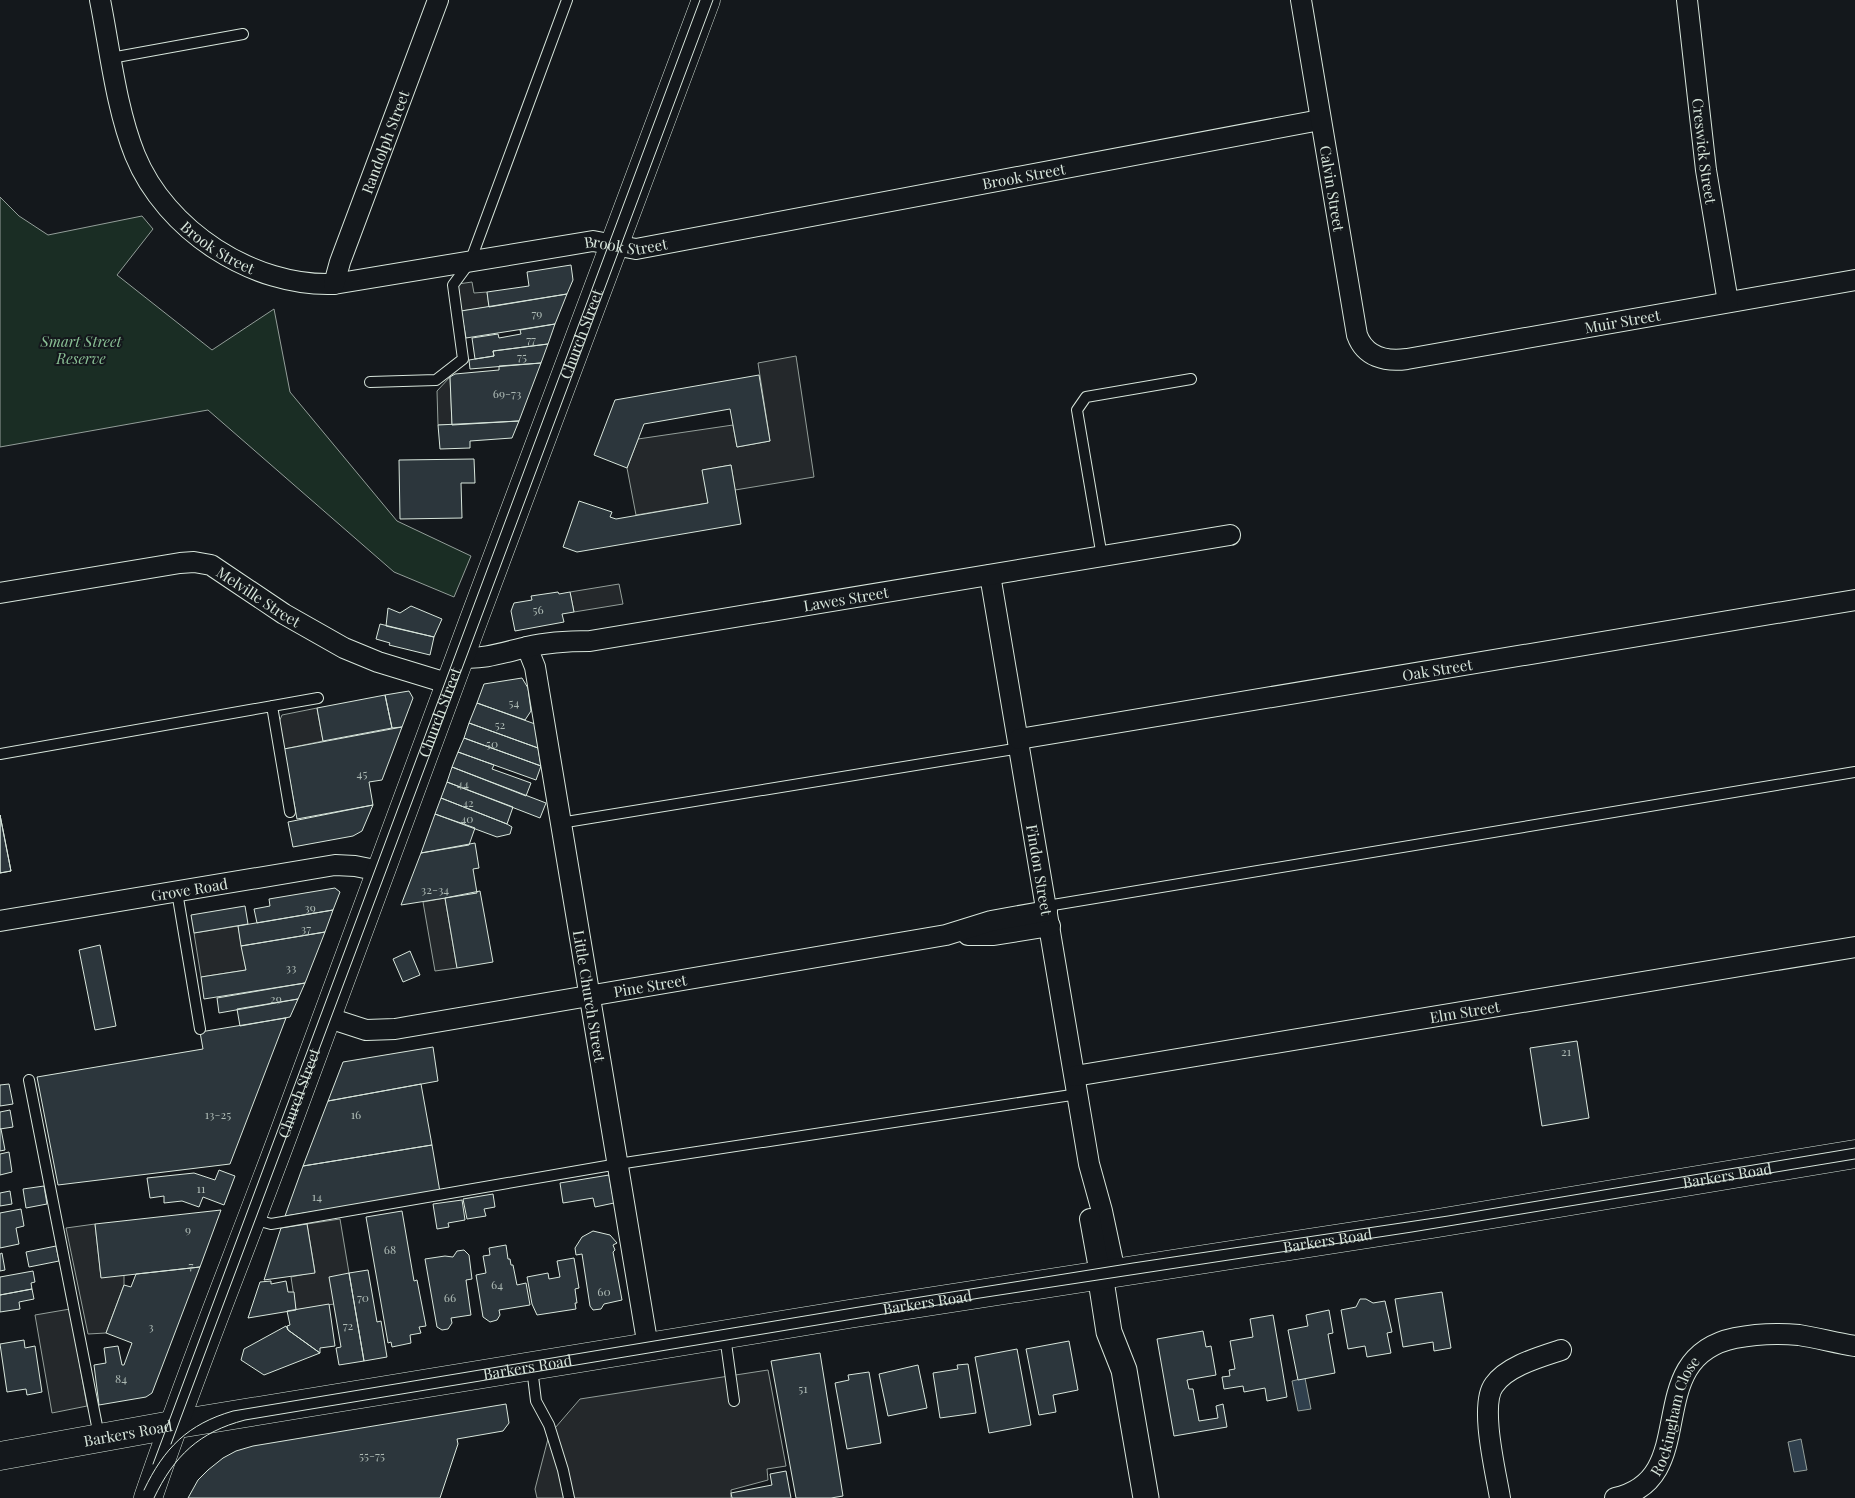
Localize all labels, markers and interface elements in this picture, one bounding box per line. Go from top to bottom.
street label: Randolph Street [356,87,414,196]
street label: Creswick Street [1688,97,1722,206]
street label: Calvin Street [1315,144,1350,234]
street label: Brook Street [980,158,1068,194]
street label: Brook Street [177,216,258,278]
street label: Brook Street [583,231,670,259]
street label: Church Street [555,286,607,382]
street label: Muir Street [1583,304,1662,338]
house number: 79 [532,305,542,321]
park label: Smart Street Reserve [40,331,122,368]
house number: 77 [526,331,536,347]
house number: 75 [517,348,527,364]
house number: 69-73 [493,385,521,401]
street label: Melville Street [213,562,305,632]
street label: Lawes Street [802,582,891,616]
house number: 56 [532,601,544,617]
street label: Oak Street [1401,654,1474,685]
street label: Church Street [413,664,465,760]
house number: 54 [509,694,520,710]
house number: 52 [495,716,506,732]
house number: 50 [486,735,498,751]
house number: 45 [357,765,367,781]
house number: 44 [457,775,469,791]
house number: 42 [462,794,474,810]
house number: 40 [460,810,474,826]
street label: Findon Street [1022,823,1057,918]
street label: Grove Road [149,873,230,906]
house number: 32-34 [421,881,449,897]
house number: 39 [304,899,316,915]
house number: 37 [301,920,311,936]
street label: Little Church Street [569,929,611,1064]
house number: 33 [286,959,296,975]
street label: Pine Street [612,969,689,1002]
house number: 29 [270,990,282,1006]
street label: Elm Street [1428,996,1502,1027]
house number: 21 [1561,1043,1572,1059]
street label: Church Street [273,1045,324,1141]
house number: 13-25 [205,1106,231,1122]
house number: 16 [351,1106,361,1122]
street label: Barkers Road [1681,1158,1774,1192]
house number: 11 [197,1180,206,1196]
house number: 14 [312,1188,322,1204]
house number: 9 [185,1221,191,1237]
street label: Barkers Road [1282,1223,1374,1257]
house number: 68 [384,1241,396,1257]
house number: 7 [189,1257,194,1273]
house number: 64 [491,1276,503,1292]
house number: 60 [597,1283,611,1299]
street label: Barkers Road [881,1285,974,1319]
house number: 70 [357,1289,369,1305]
house number: 66 [444,1289,456,1305]
house number: 72 [343,1317,354,1333]
house number: 3 [148,1318,154,1334]
street label: Barkers Road [481,1350,574,1384]
street label: Rockingham Close [1645,1352,1704,1479]
house number: 84 [115,1370,127,1386]
house number: 51 [798,1380,808,1396]
street label: Barkers Road [82,1415,174,1451]
house number: 55-75 [359,1447,385,1463]

